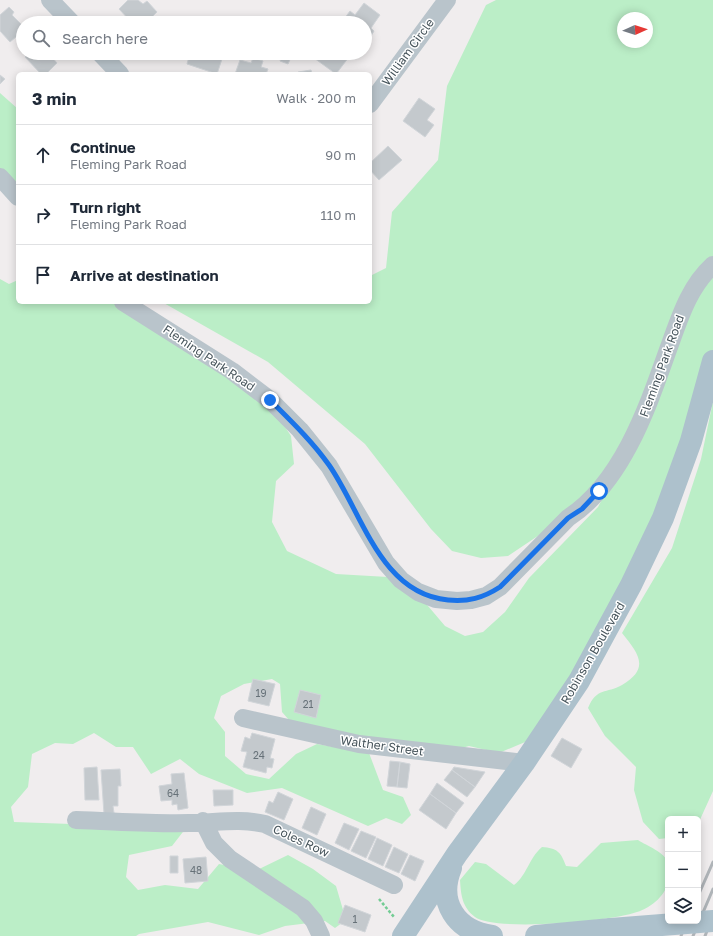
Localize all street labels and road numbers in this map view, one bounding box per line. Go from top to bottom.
street label: William Circle [378,15,437,88]
street label: Fleming Park Road [636,313,687,419]
street label: Fleming Park Road [160,321,258,394]
street label: Robinson Boulevard [557,599,628,706]
street label: Walther Street [340,732,425,759]
street label: Coles Row [271,821,332,860]

